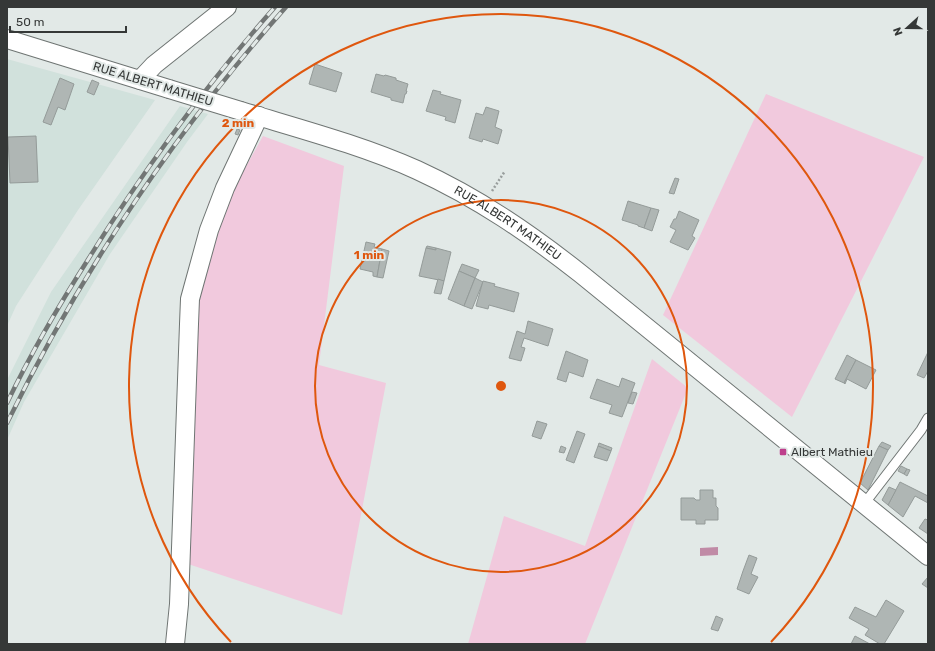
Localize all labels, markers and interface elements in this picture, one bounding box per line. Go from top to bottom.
scale bar [10,8,126,34]
north arrow [887,8,927,48]
text: 50 m [16,15,44,29]
text: N [891,25,906,37]
street label: RUE ALBERT MATHIEU [91,59,215,109]
text: 2 min [222,116,255,130]
street label: RUE ALBERT MATHIEU [452,183,564,263]
text: 1 min [354,248,385,262]
centre of rings [494,379,508,393]
place label: Albert Mathieu [791,445,873,459]
marker: Albert Mathieu [778,447,788,457]

